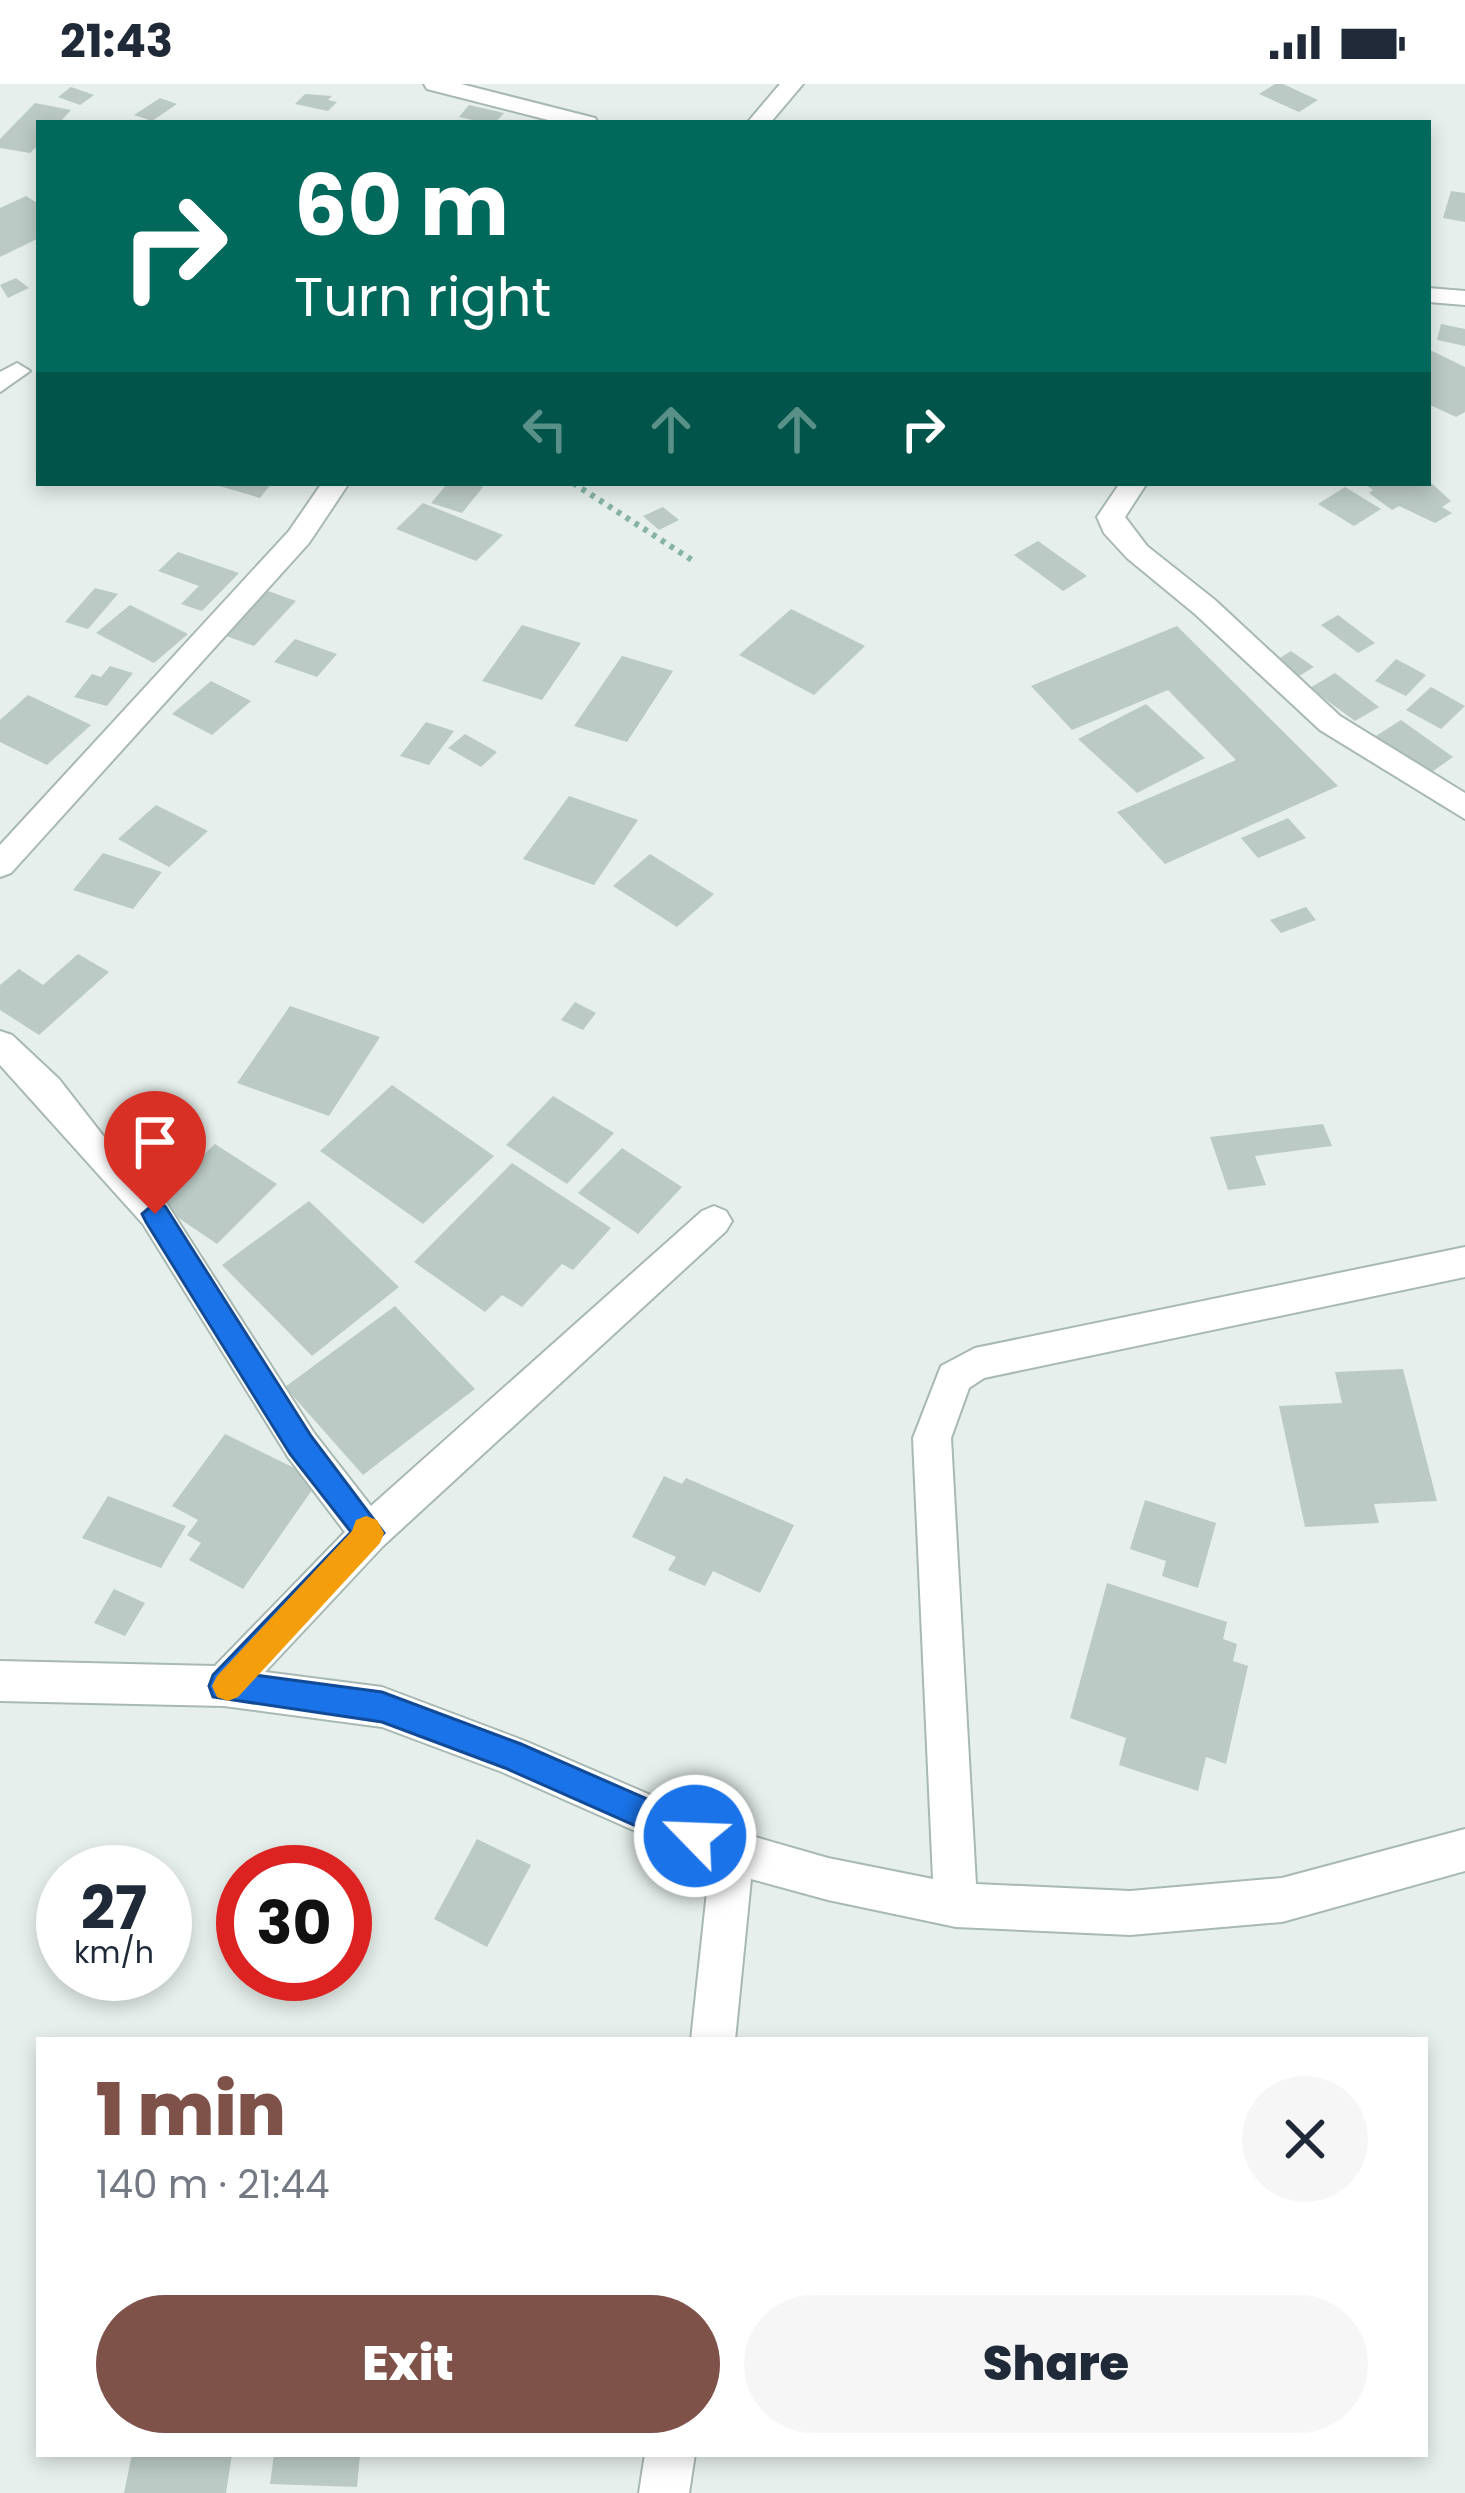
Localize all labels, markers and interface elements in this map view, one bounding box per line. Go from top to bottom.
text: 21:43 [60,10,173,73]
text: 60 m [294,147,509,264]
icon: right [96,168,252,324]
text: Turn right [294,259,551,335]
icon: left [512,396,578,462]
icon: ahead [638,396,704,462]
icon: ahead [764,396,830,462]
icon: right [890,396,956,462]
pin [104,1091,206,1214]
icon: arrive [122,1109,188,1175]
position arrow [632,1773,758,1899]
speed limit sign: 30 [216,1845,372,2001]
text: 27 [81,1866,147,1950]
text: km/h [74,1931,154,1974]
text: 1 min [96,2059,286,2160]
button: close [1242,2076,1368,2202]
text: 140 m · 21:44 [96,2157,329,2212]
button: Exit [96,2295,720,2433]
button: Share [744,2295,1368,2433]

